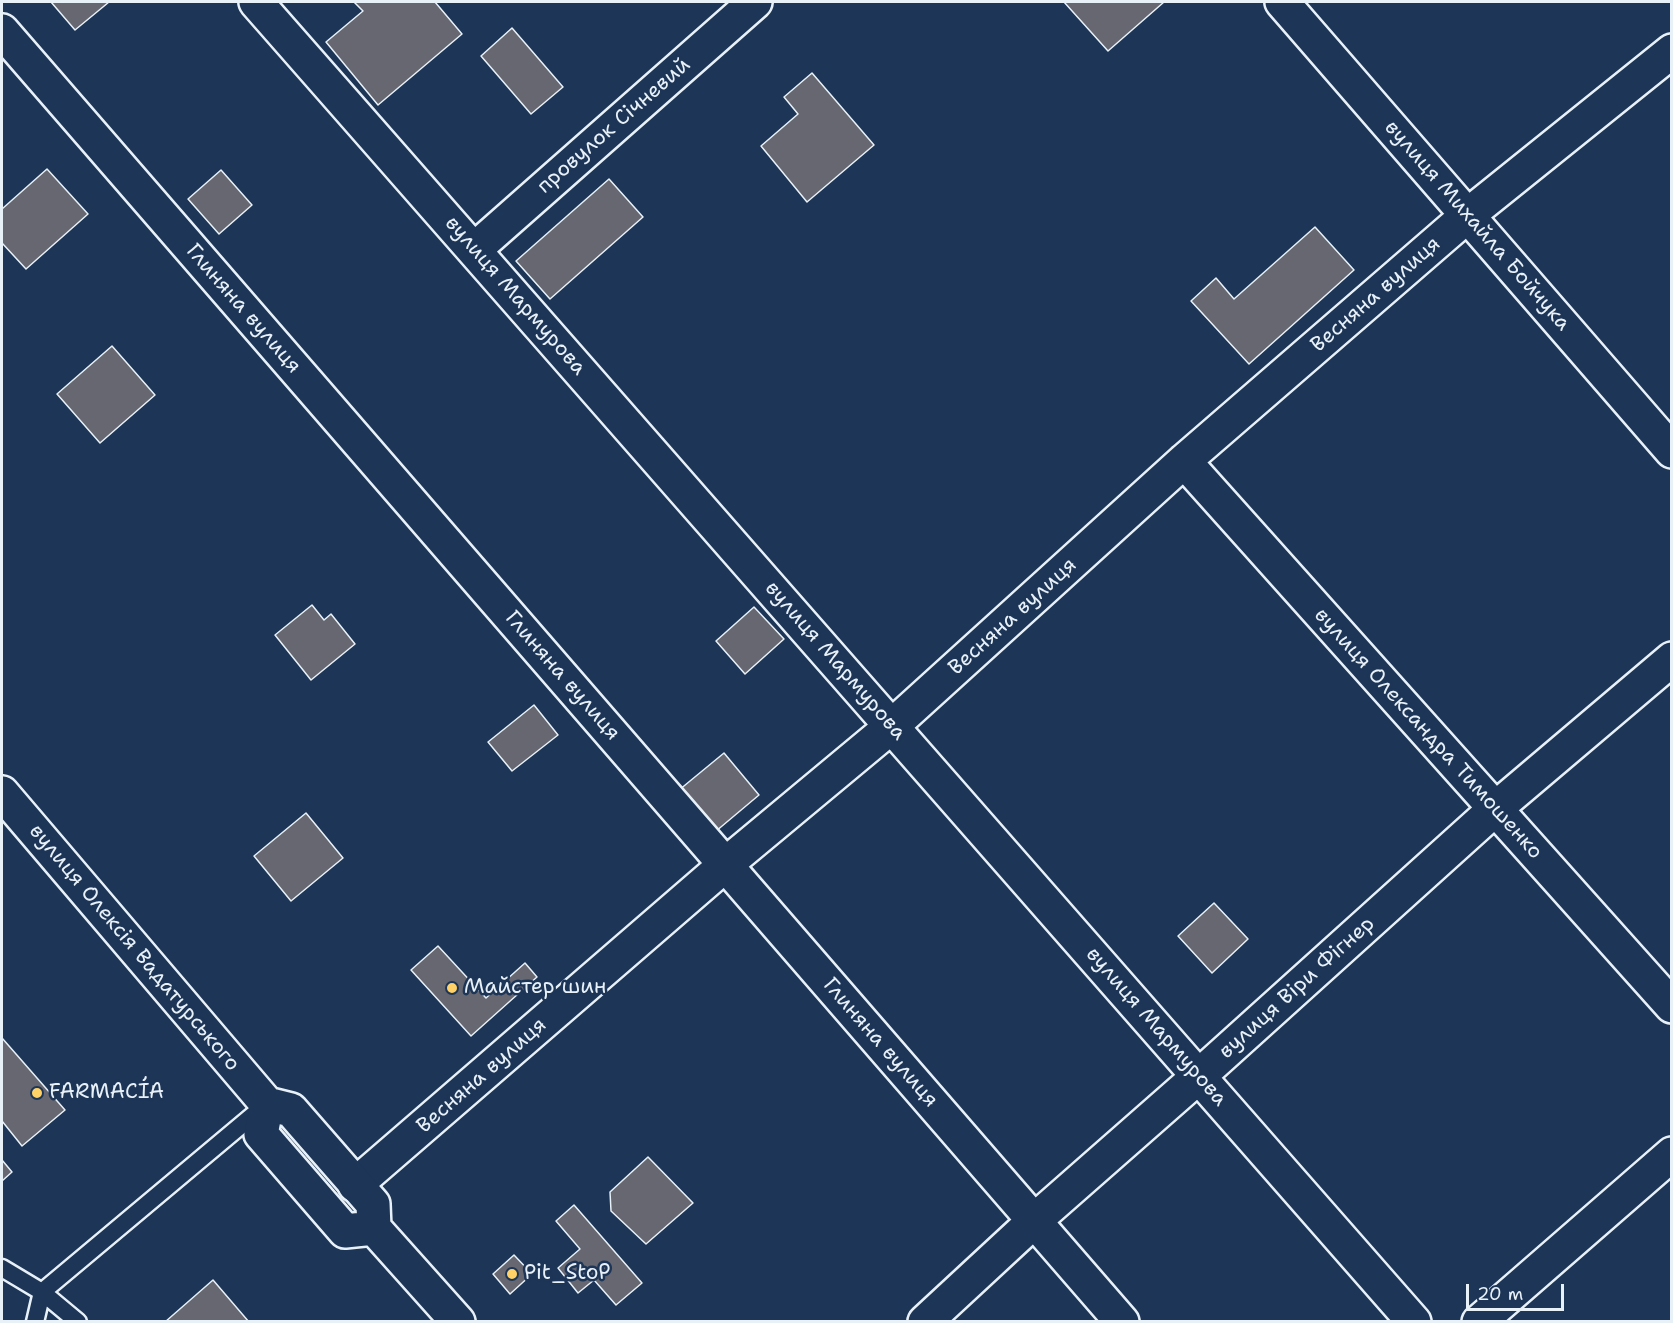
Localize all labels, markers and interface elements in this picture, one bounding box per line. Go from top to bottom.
street label: провулок Січневий [532,53,696,199]
street label: вулиця Михайла Бойчука [1379,116,1575,336]
street label: вулиця Мармурова [439,211,591,381]
street label: Весняна вулиця [1306,232,1446,358]
street label: Глиняна вулиця [180,239,306,379]
street label: Весняна вулиця [944,553,1082,681]
street label: вулиця Мармурова [759,576,911,746]
street label: вулиця Олександра Тимошенко [1308,603,1548,865]
street label: Глиняна вулиця [499,606,625,746]
street label: вулиця Олексія Вадатурського [23,819,245,1077]
street label: вулиця Віри Фігнер [1214,912,1380,1064]
street label: вулиця Мармурова [1080,942,1232,1112]
street label: Глиняна вулиця [817,973,943,1113]
place label: Майстер шин [464,975,606,1001]
marker: Майстер шин [445,981,459,995]
street label: Весняна вулиця [412,1013,552,1139]
place label: FARMACÍA [49,1080,164,1106]
marker: FARMACÍA [30,1086,44,1100]
place label: Pit_StoP [524,1261,610,1287]
marker: Pit_StoP [505,1267,519,1281]
scale bar [1469,1272,1566,1310]
text: 20 m [1477,1282,1523,1306]

